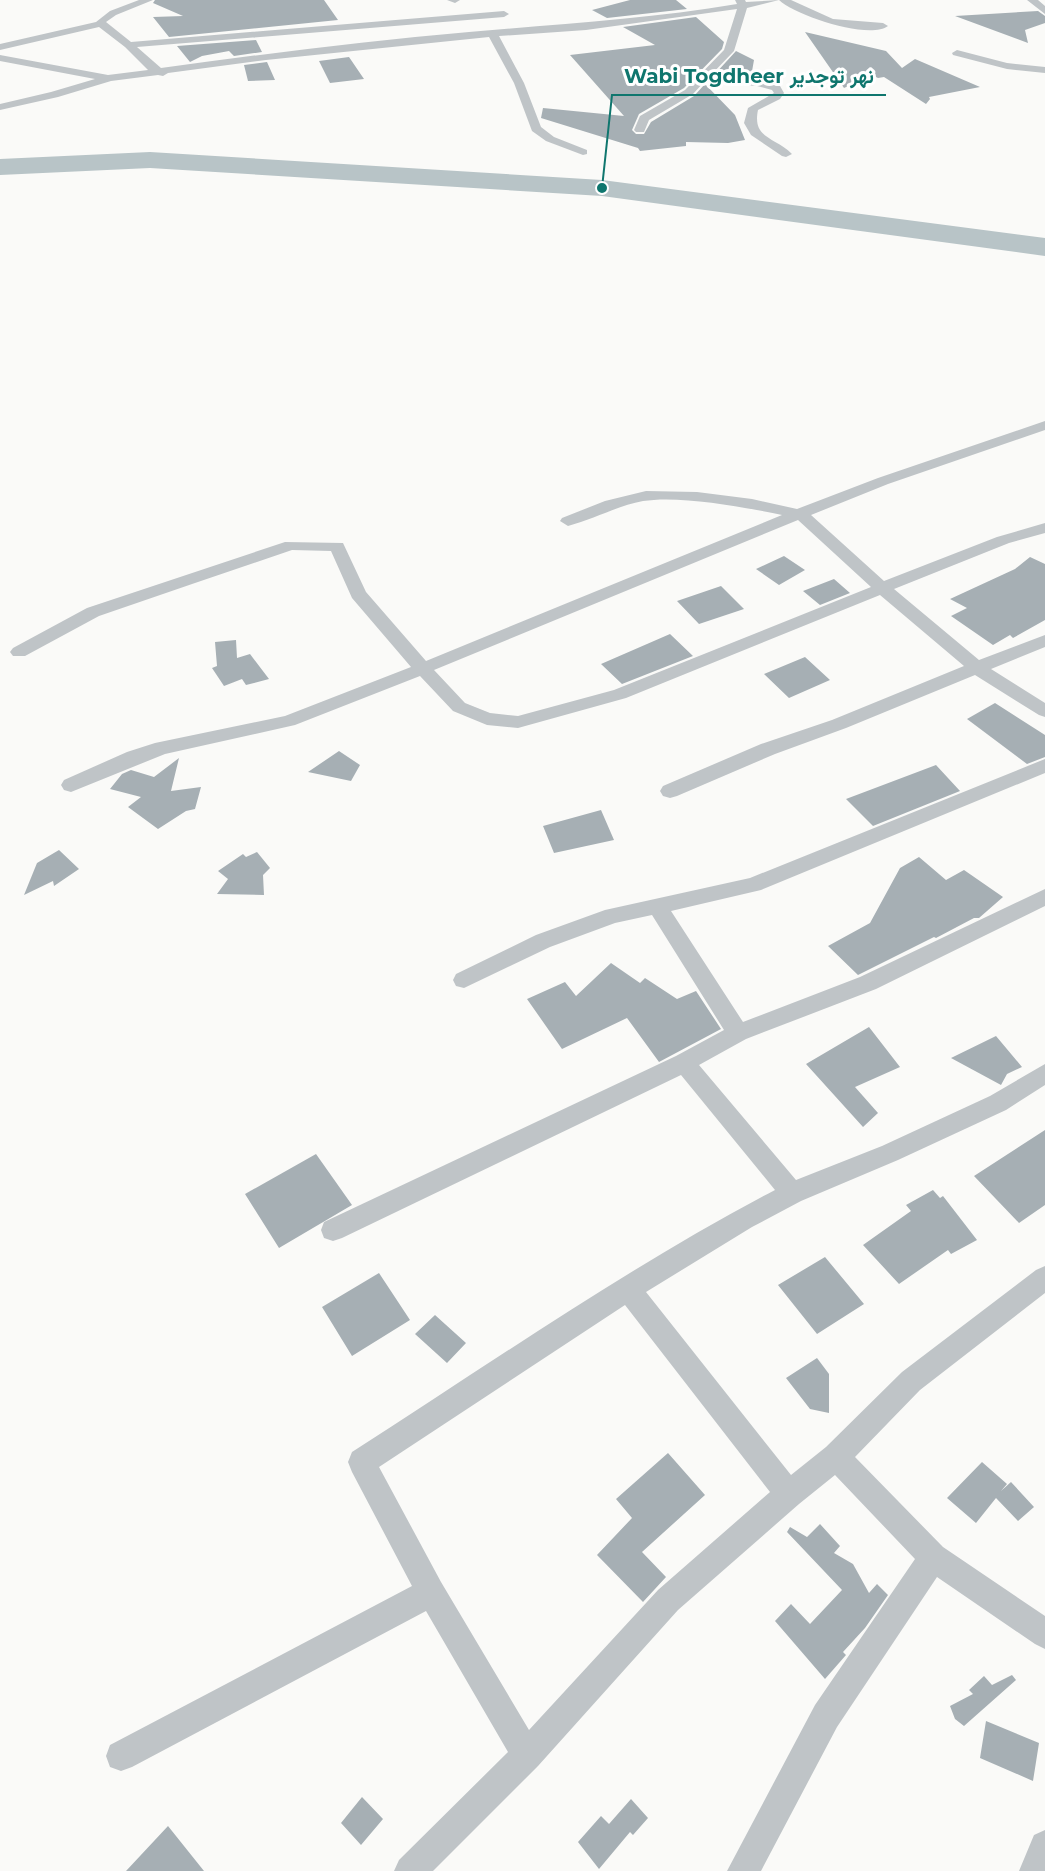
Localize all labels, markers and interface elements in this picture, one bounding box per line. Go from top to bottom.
callout: Wabi Togdheer نهر توجدير [612,57,886,95]
text: Wabi Togdheer نهر توجدير [624,64,874,89]

